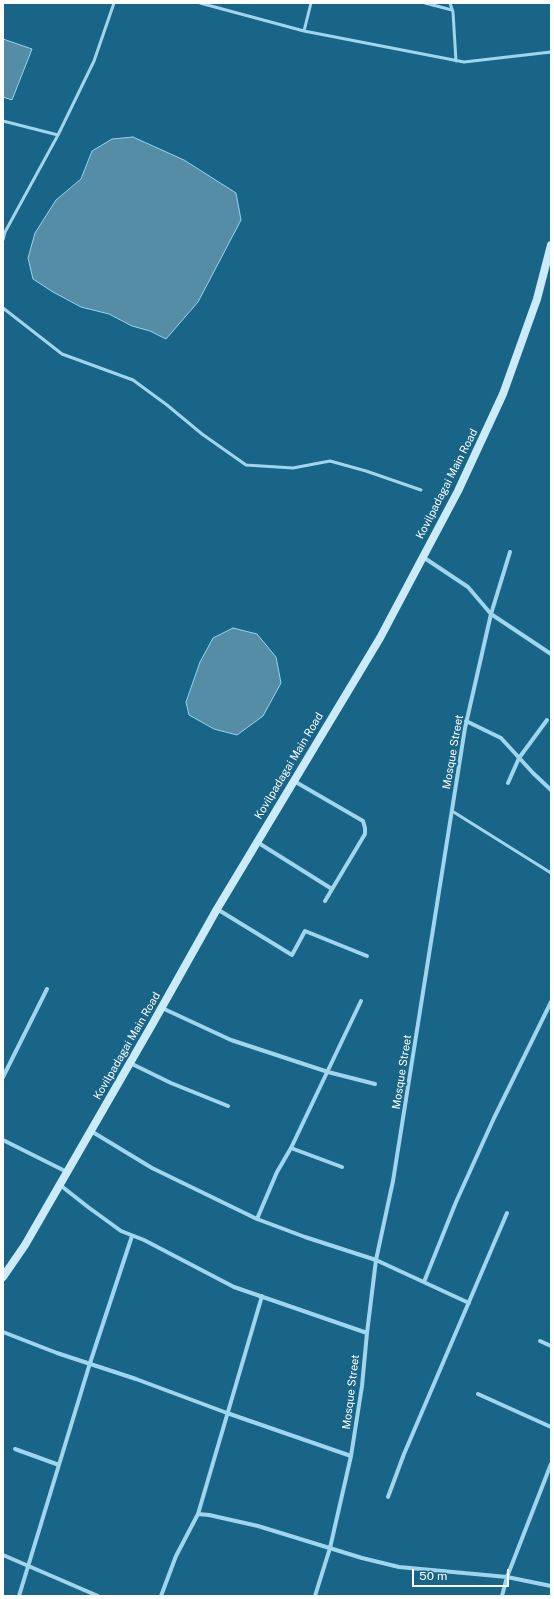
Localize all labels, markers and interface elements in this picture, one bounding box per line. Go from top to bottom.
street label: Kovilpadagai Main Road [413,427,481,541]
street label: Kovilpadagai Main Road [252,710,326,822]
street label: Mosque Street [440,714,466,790]
street label: Kovilpadagai Main Road [91,990,163,1102]
street label: Mosque Street [390,1034,414,1110]
street label: Mosque Street [340,1354,362,1430]
scale bar [414,1561,511,1587]
text: 50 m [419,1569,447,1583]

